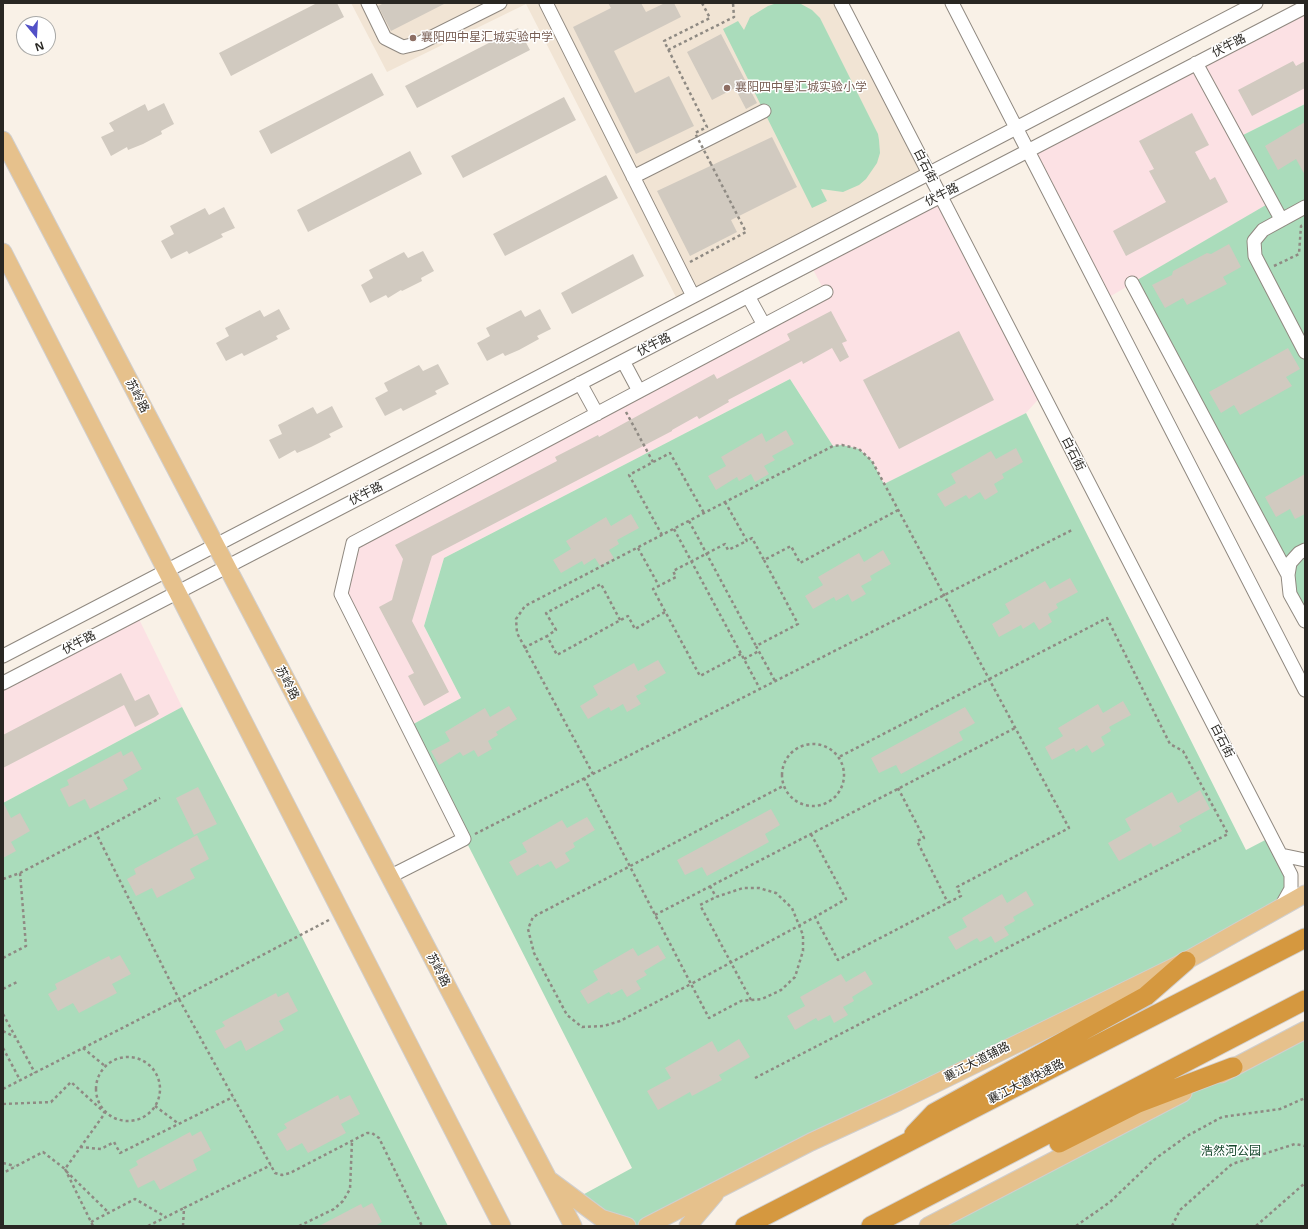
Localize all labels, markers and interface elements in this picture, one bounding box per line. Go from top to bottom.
north arrow [16,16,56,56]
place label: 襄阳四中星汇城实验中学 [421,31,553,45]
street label: 伏牛路 [1210,31,1248,61]
marker: 襄阳四中星汇城实验中学 [408,33,418,43]
text: N [33,38,46,55]
place label: 襄阳四中星汇城实验小学 [735,81,867,95]
marker: 襄阳四中星汇城实验小学 [722,83,732,93]
street label: 白石街 [910,147,940,185]
street label: 伏牛路 [923,180,961,210]
street label: 伏牛路 [635,330,673,360]
street label: 苏岭路 [122,377,152,415]
street label: 白石街 [1058,435,1088,473]
street label: 伏牛路 [347,479,385,509]
street label: 伏牛路 [60,628,98,658]
street label: 苏岭路 [272,664,302,702]
street label: 白石街 [1207,722,1237,760]
street label: 苏岭路 [423,951,453,989]
street label: 襄江大道辅路 [942,1039,1012,1085]
street label: 襄江大道快速路 [985,1057,1067,1107]
park label: 浩然河公园 [1201,1145,1261,1159]

